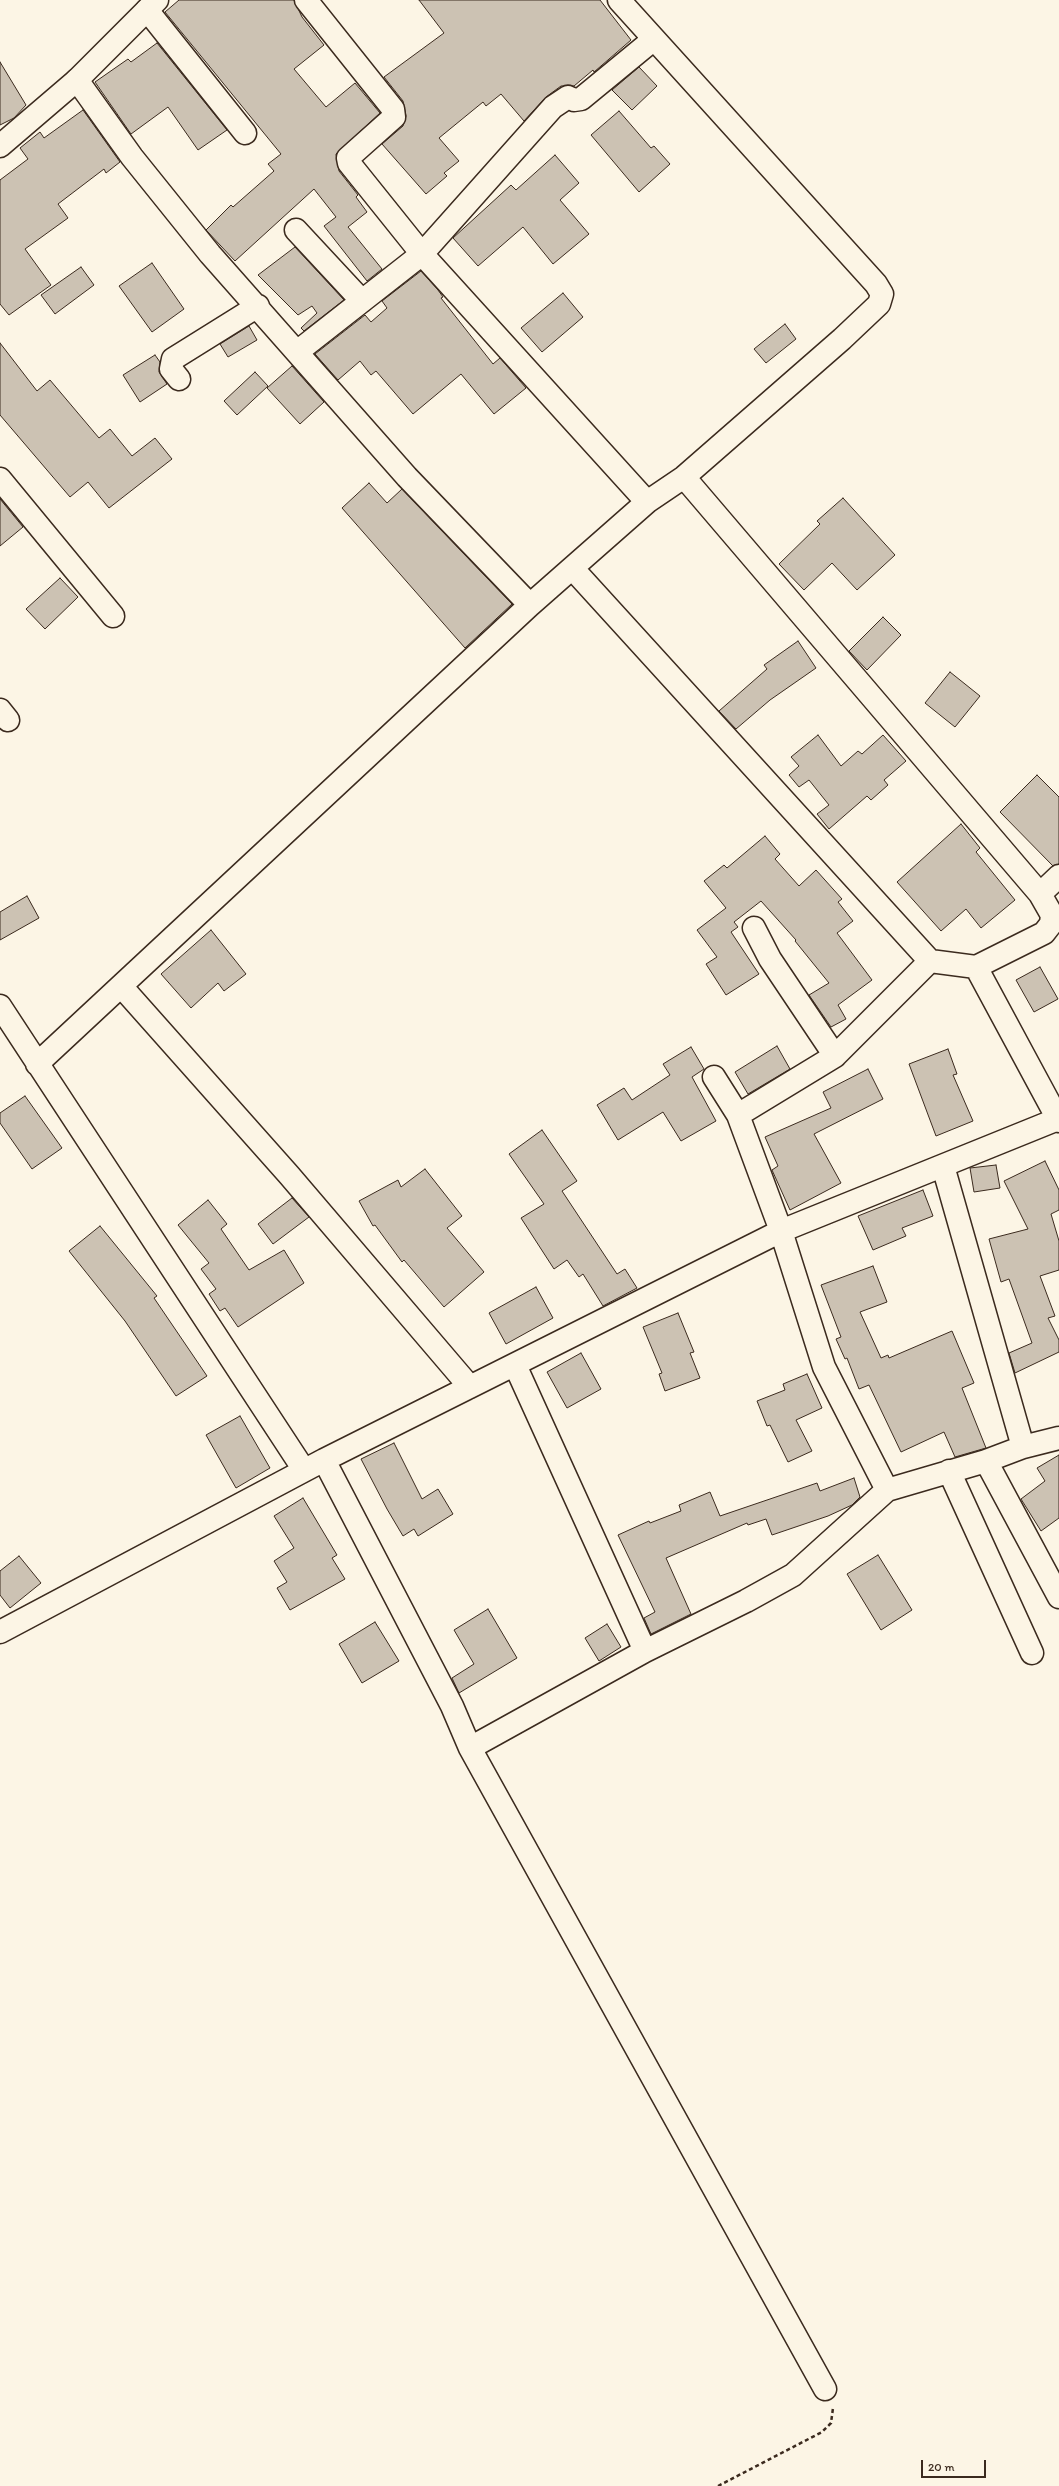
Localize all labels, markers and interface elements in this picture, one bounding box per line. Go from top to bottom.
scale bar [923,2452,988,2478]
text: 20 m [928,2460,955,2474]

